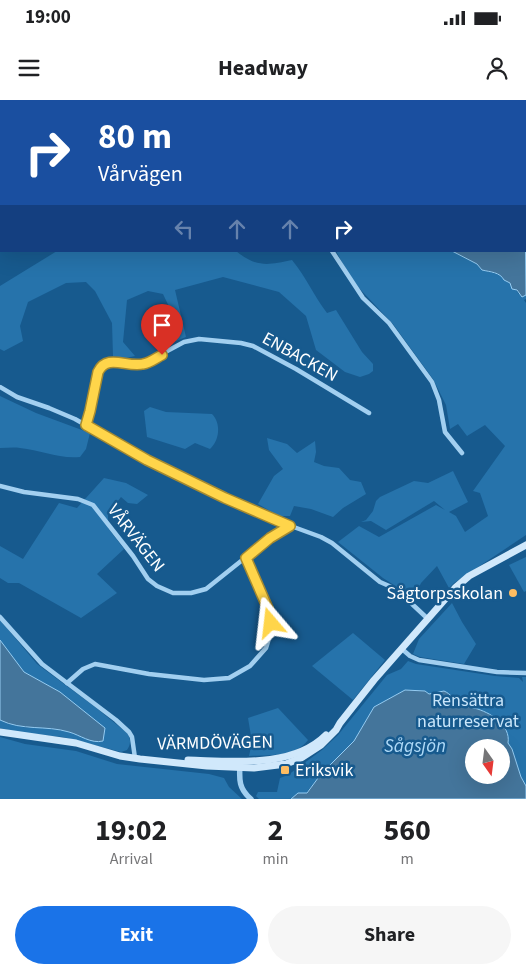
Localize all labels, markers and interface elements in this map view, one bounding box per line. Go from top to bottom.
text: 19:00 [25,4,71,31]
text: Headway [218,52,308,84]
icon: menu [15,54,43,82]
icon: person [483,54,511,82]
text: 80 m [98,112,172,162]
icon: right [15,120,80,185]
text: Vårvägen [98,158,183,190]
icon: left [170,215,198,243]
icon: ahead [223,215,251,243]
icon: ahead [276,215,304,243]
icon: right [329,215,357,243]
pin [141,304,183,355]
icon: arrive [148,311,176,339]
street label: ENBACKEN [258,326,342,388]
street label: VÅRVÄGEN [102,499,170,577]
place label: Sågtorpsskolan [387,581,503,606]
marker: Sågtorpsskolan [507,587,519,599]
position arrow [244,596,296,648]
park label: Rensättra naturreservat [417,688,519,734]
street label: VÄRMDÖVÄGEN [157,729,273,757]
water label: Sågsjön [384,733,446,760]
north arrow [465,739,510,784]
map controls [465,739,510,784]
place label: Eriksvik [295,758,353,783]
marker: Eriksvik [279,764,291,776]
text: 19:02 [95,809,167,852]
text: 2 [267,809,283,852]
text: 560 [383,809,431,852]
text: Arrival [110,848,153,870]
text: min [262,848,288,870]
text: m [401,848,414,870]
button: Exit [15,906,258,964]
button: Share [268,906,511,964]

